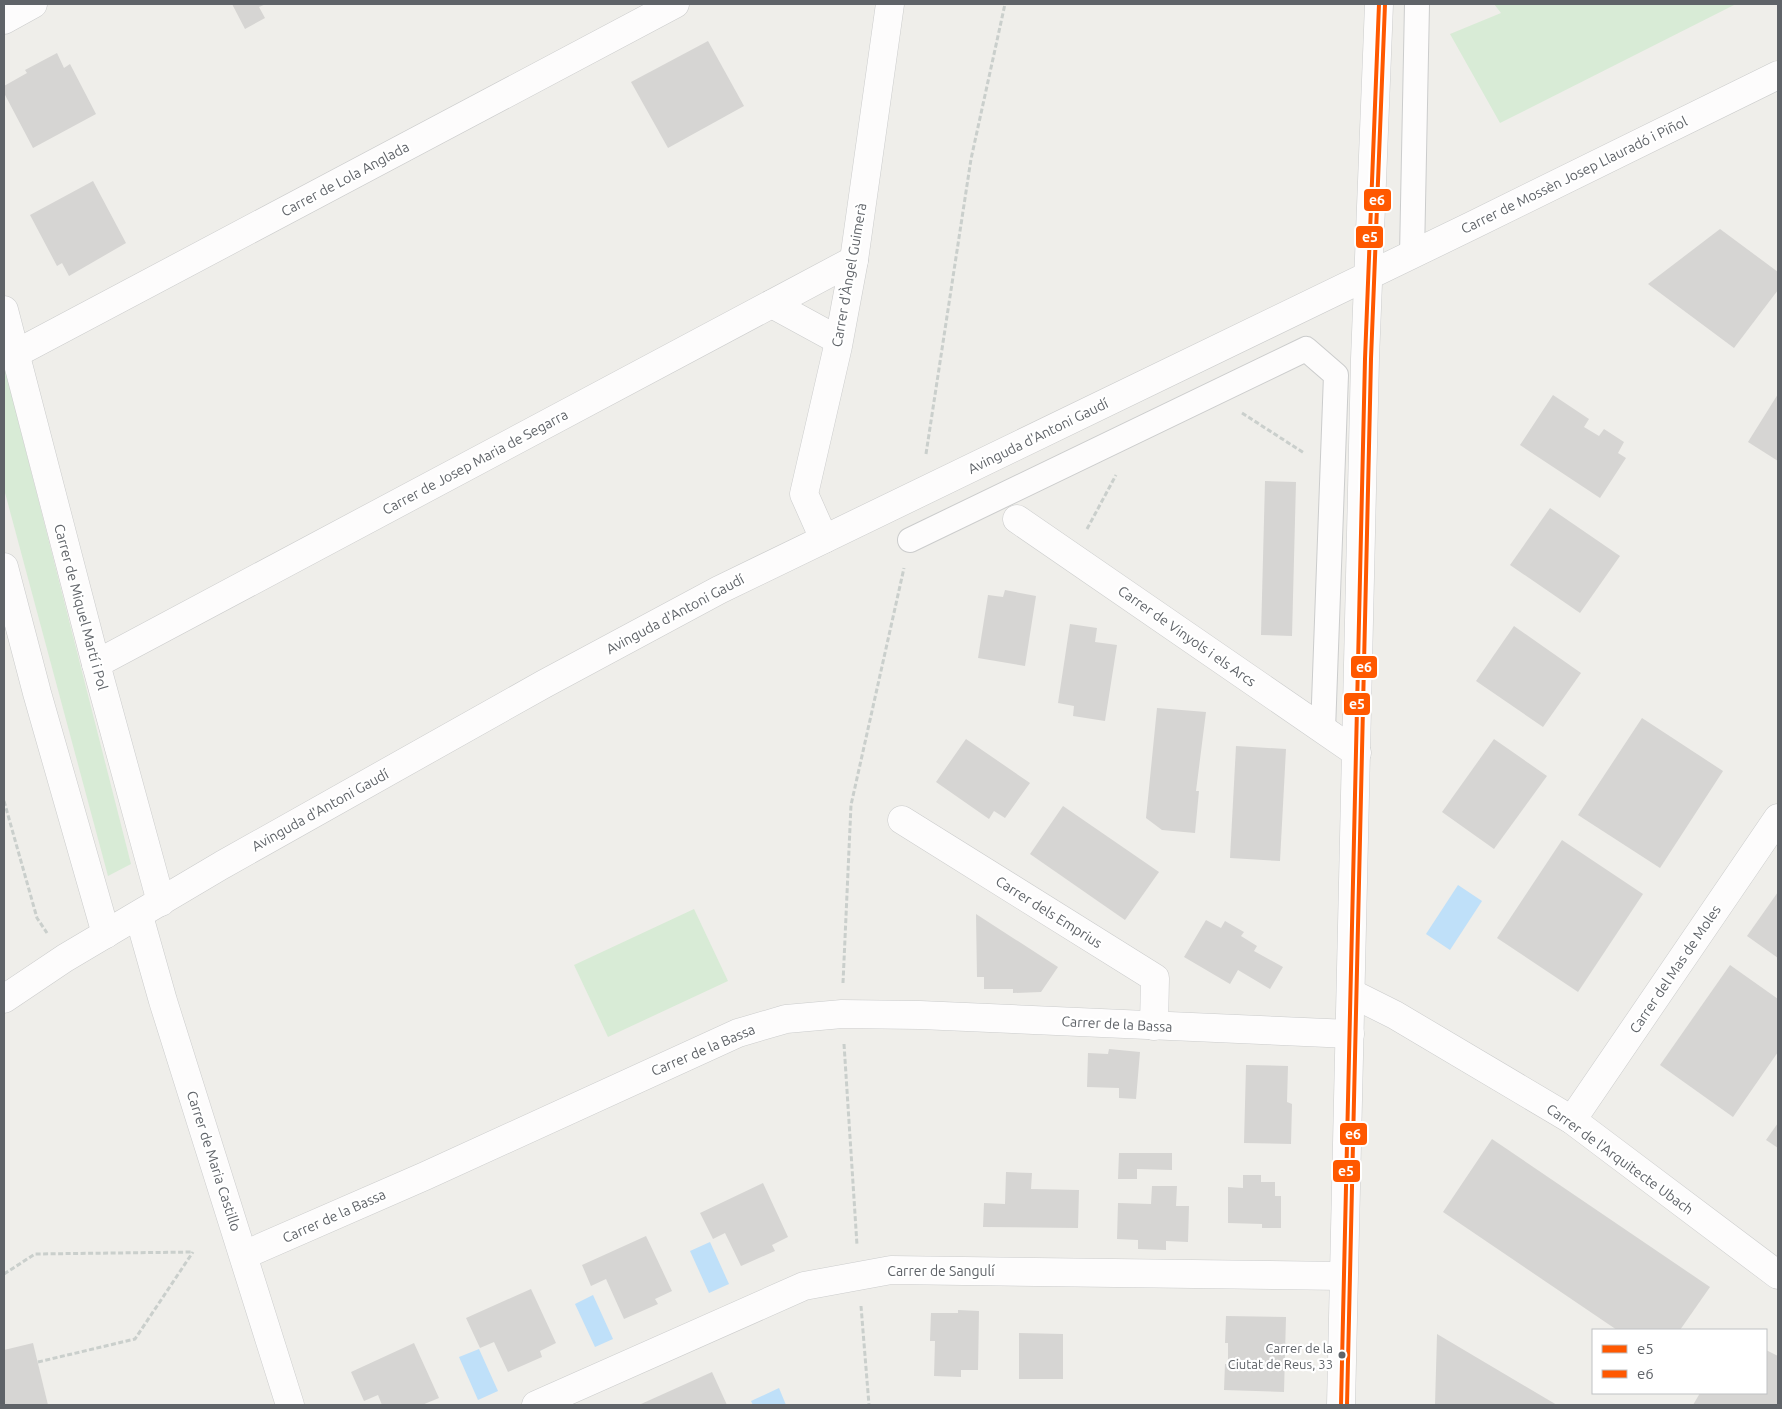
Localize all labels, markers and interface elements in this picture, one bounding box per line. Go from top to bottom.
street label: Carrer de Mossèn Josep Llauradó i Piñol [1458,113,1690,237]
street label: Carrer de Lola Anglada [278,138,412,220]
line badge: e6 [1363,188,1392,212]
text: e6 [1369,192,1385,208]
street label: Carrer d'Àngel Guimerà [827,202,870,348]
line badge: e5 [1355,225,1384,249]
text: e5 [1362,229,1378,245]
street label: Avinguda d'Antoni Gaudí [965,395,1111,477]
street label: Carrer de Josep Maria de Segarra [380,406,570,518]
street label: Carrer de Miquel Martí i Pol [51,522,111,692]
street label: Avinguda d'Antoni Gaudí [603,571,747,657]
street label: Carrer de Vinyols i els Arcs [1115,582,1259,690]
line badge: e6 [1350,655,1378,679]
text: e6 [1356,659,1372,675]
line badge: e5 [1343,692,1371,716]
text: e5 [1349,696,1365,712]
street label: Avinguda d'Antoni Gaudí [249,765,392,854]
street label: Carrer dels Emprius [993,873,1105,951]
street label: Carrer del Mas de Moles [1626,902,1724,1036]
street label: Carrer de la Bassa [1061,1013,1173,1035]
street label: Carrer de la Bassa [649,1021,757,1079]
street label: Carrer de Maria Castillo [184,1089,244,1233]
street label: Carrer de l'Arquitecte Ubach [1544,1100,1696,1218]
line badge: e6 [1339,1122,1368,1146]
text: e6 [1345,1126,1361,1142]
line badge: e5 [1332,1159,1361,1183]
text: e5 [1338,1163,1354,1179]
street label: Carrer de la Bassa [280,1186,388,1246]
street label: Carrer de Sangulí [887,1263,995,1279]
legend [1592,1329,1767,1394]
text: e5 [1637,1340,1654,1357]
place label: Carrer de la Ciutat de Reus, 33 [1228,1341,1333,1372]
marker: Carrer de la Ciutat de Reus, 33 [1337,1350,1347,1360]
text: e6 [1637,1365,1654,1382]

